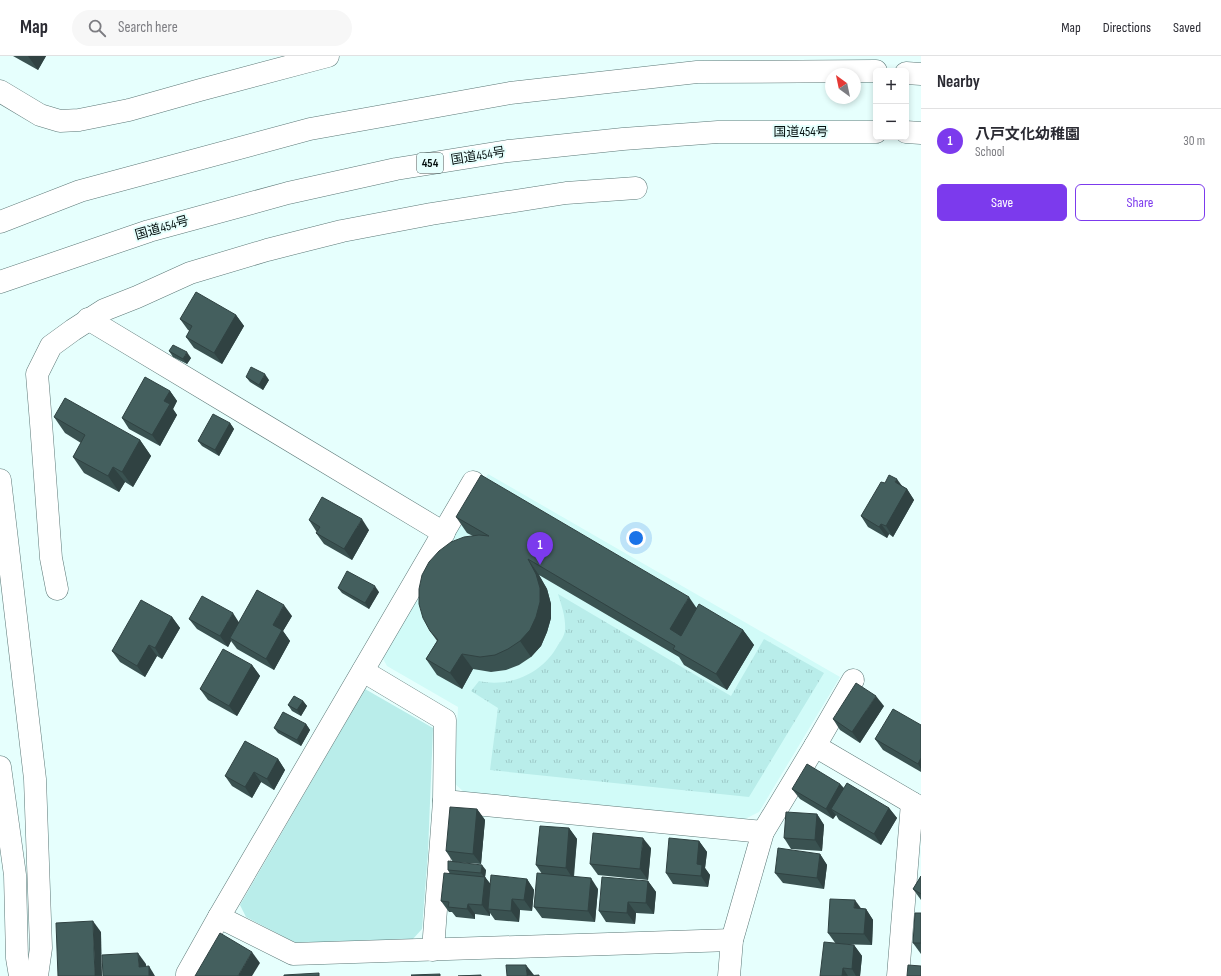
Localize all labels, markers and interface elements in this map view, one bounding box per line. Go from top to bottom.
search box [72,10,352,46]
text: Map [20,16,48,39]
icon: search [86,17,108,39]
text: Search here [118,18,178,37]
text: Map [1061,19,1081,36]
text: Directions [1103,19,1151,36]
text: Saved [1173,19,1201,36]
north arrow [825,68,861,104]
map controls [873,68,909,140]
button: + [873,68,909,104]
text: Nearby [937,72,980,92]
button: − [873,104,909,140]
street label: 国道454号 [773,124,829,140]
text: 八戸文化幼稚園 [975,125,1080,144]
text: 1 [947,133,953,149]
text: 30 m [1183,133,1205,149]
street label: 国道454号 [450,144,506,168]
text: School [975,144,1005,160]
road number: 454 [417,153,443,173]
button: Save [937,184,1067,221]
button: Share [1075,184,1205,221]
street label: 国道454号 [133,213,191,243]
your location [626,528,646,548]
pin: 1 [527,532,553,565]

